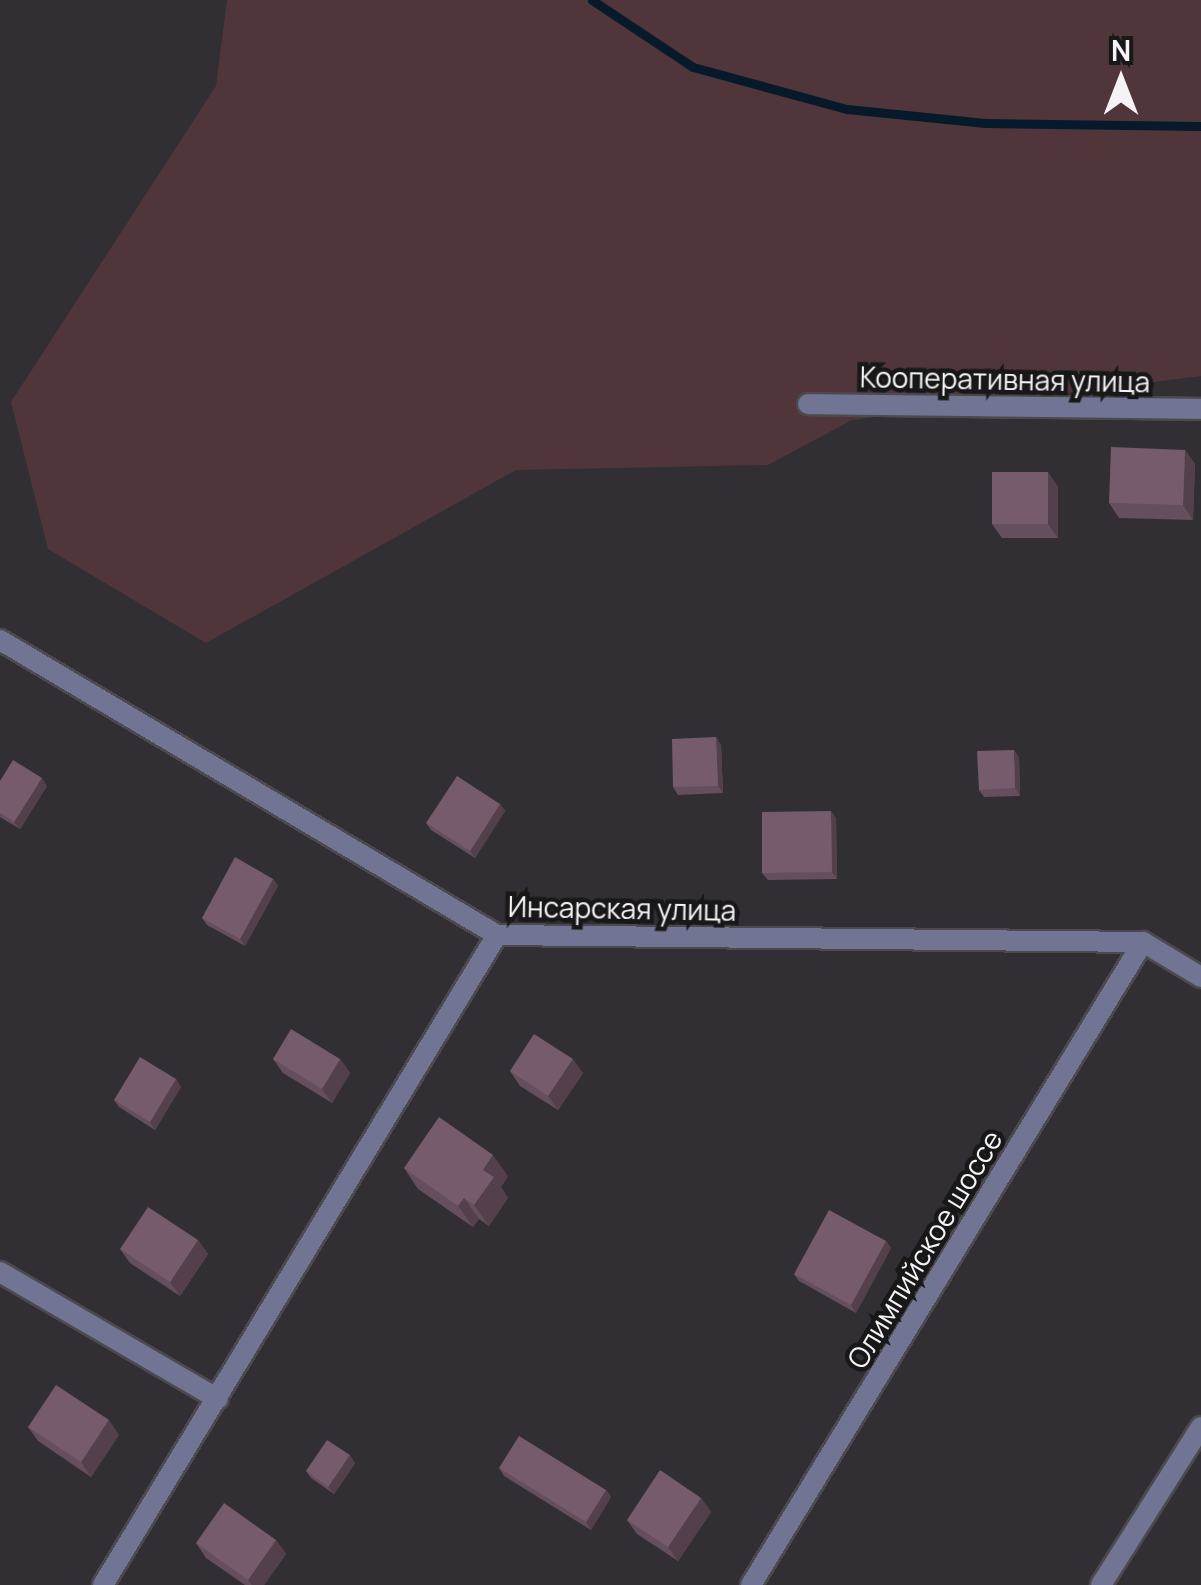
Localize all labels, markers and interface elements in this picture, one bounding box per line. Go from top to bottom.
north arrow [1071,30,1171,130]
text: N [1111,31,1131,69]
street label: Кооперативная улица [860,360,1150,398]
street label: Инсарская улица [508,889,736,927]
street label: Олимпийское шоссе [840,1124,1008,1374]

